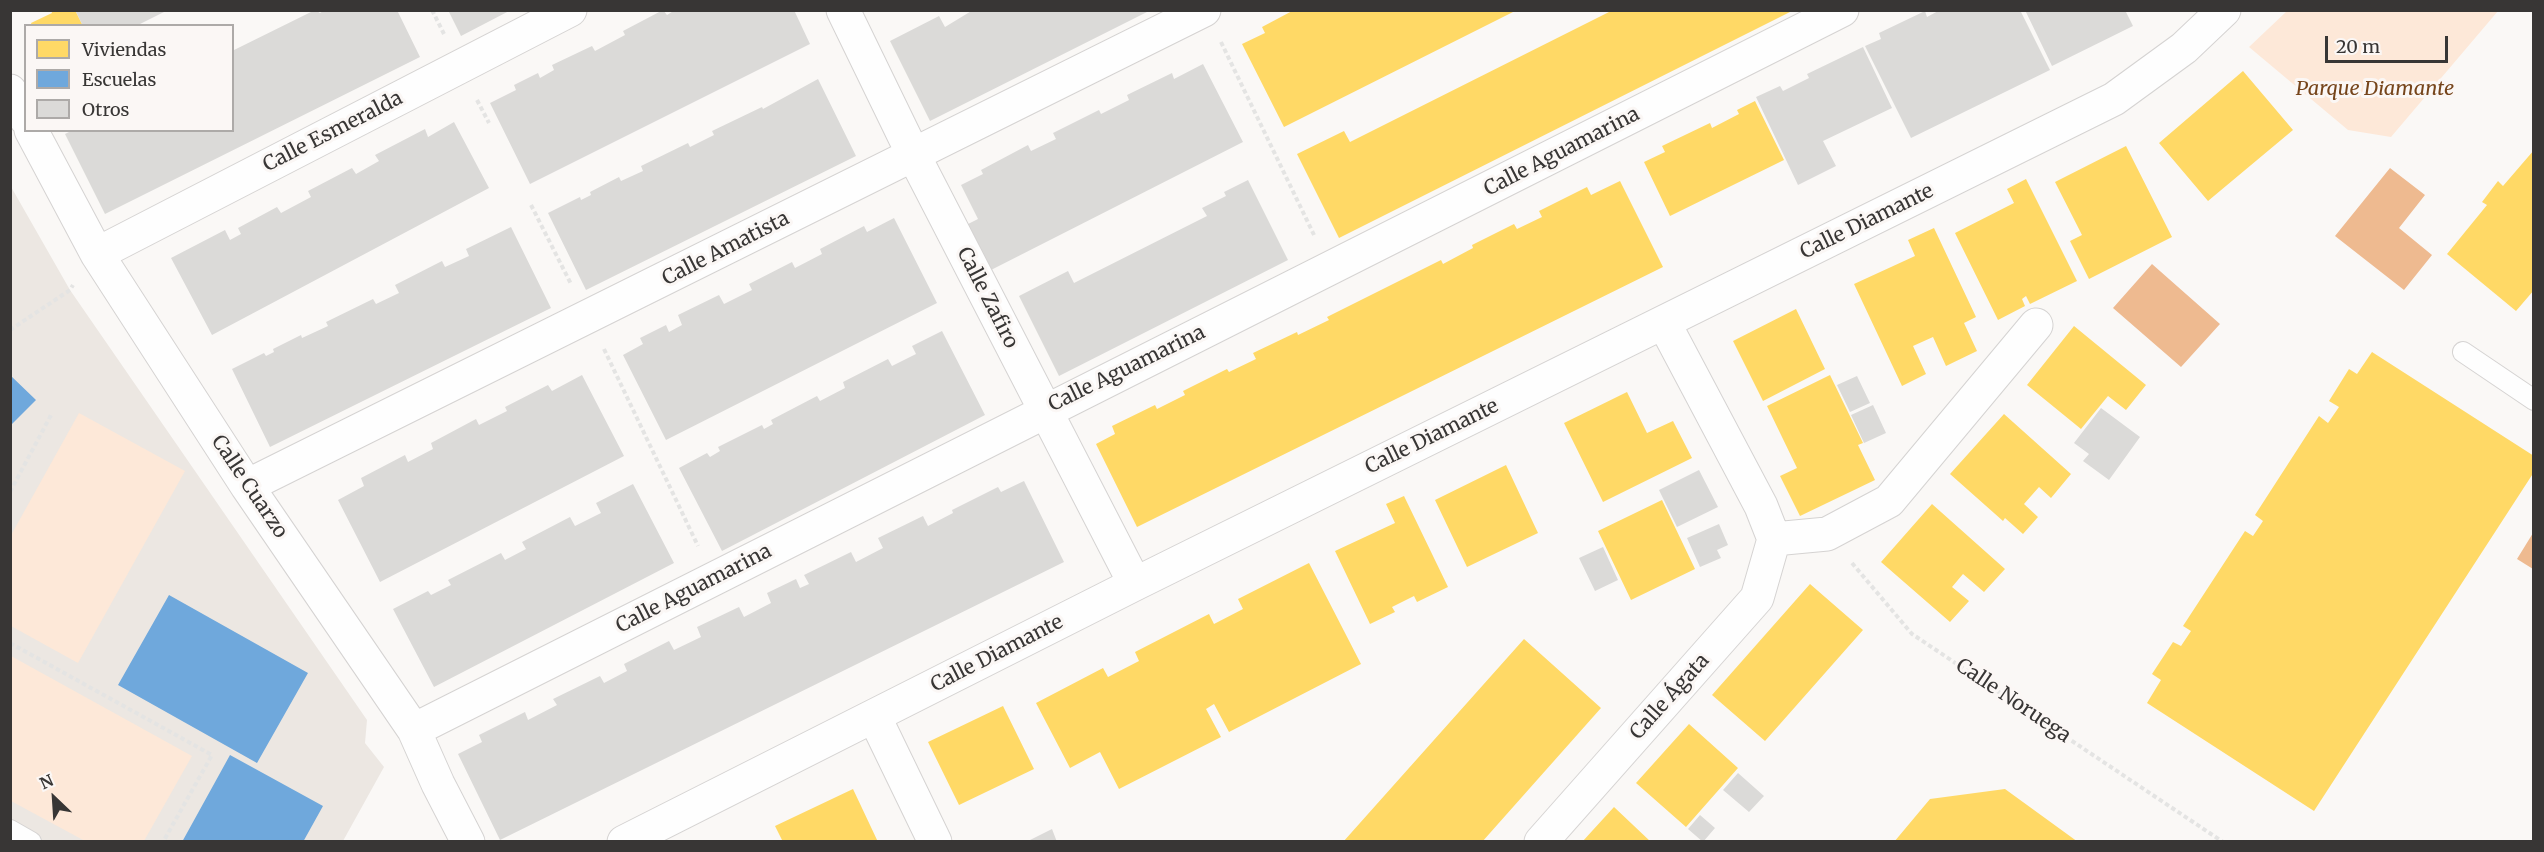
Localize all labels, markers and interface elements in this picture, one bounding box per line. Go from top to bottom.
legend [24,24,234,132]
scale bar [2328,24,2451,62]
text: 20 m [2336,35,2380,58]
text: Viviendas [82,38,166,61]
text: Escuelas [82,68,156,91]
park label: Parque Diamante [2296,77,2454,101]
street label: Calle Esmeralda [259,87,407,177]
text: Otros [82,98,129,121]
street label: Calle Aguamarina [1480,102,1644,202]
street label: Calle Diamante [1796,179,1938,265]
street label: Calle Amatista [659,207,793,291]
street label: Calle Zafiro [951,244,1023,352]
street label: Calle Aguamarina [1045,321,1209,417]
street label: Calle Diamante [1361,394,1503,480]
street label: Calle Cuarzo [206,431,292,543]
street label: Calle Aguamarina [612,539,776,639]
street label: Calle Diamante [927,610,1067,698]
street label: Calle Ágata [1625,649,1715,745]
street label: Calle Noruega [1951,654,2075,748]
north arrow [24,768,84,828]
text: N [36,770,56,793]

